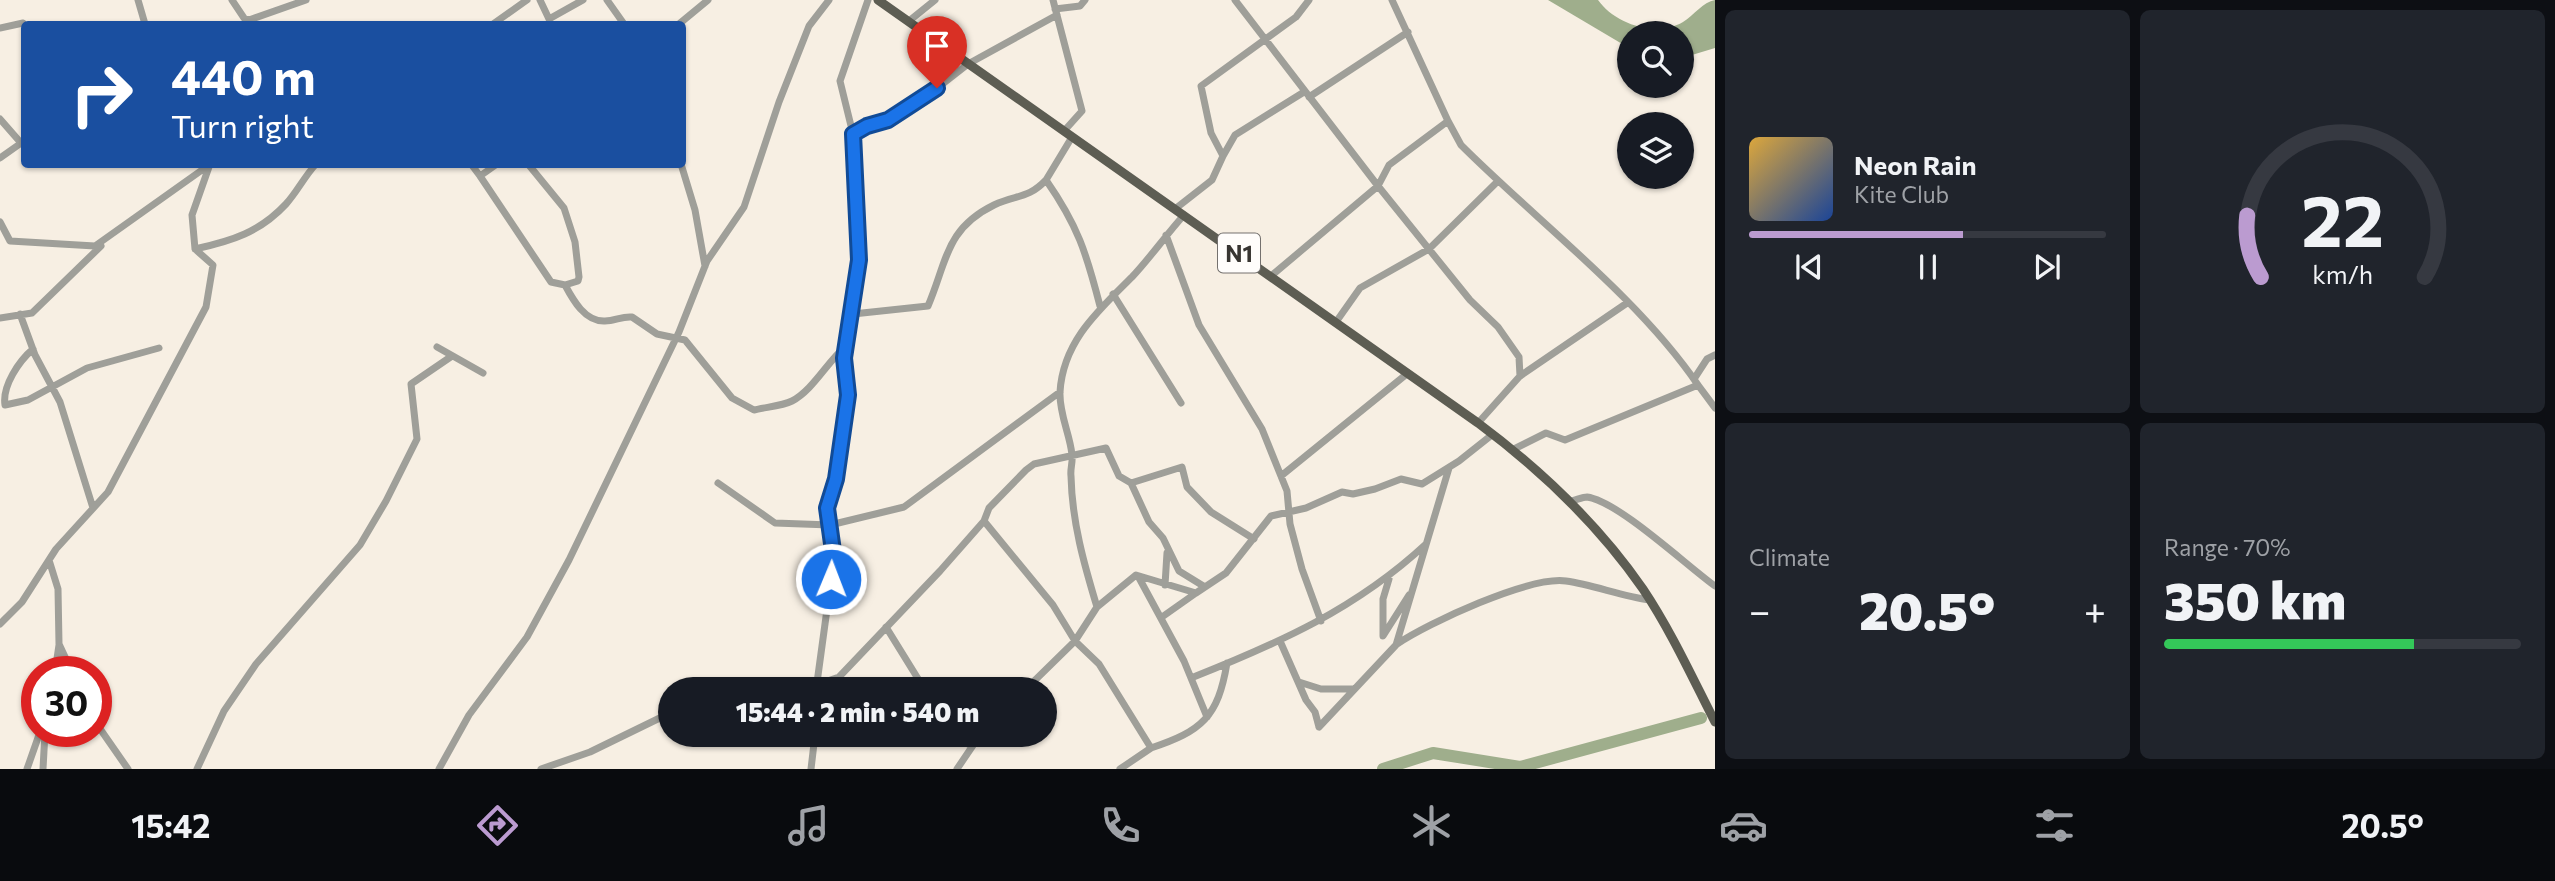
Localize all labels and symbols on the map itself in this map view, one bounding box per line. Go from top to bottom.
pin [907,16,967,88]
road number: N1 [1218,234,1260,272]
position arrow [794,542,868,616]
speed limit sign: 30 [21,656,112,747]

